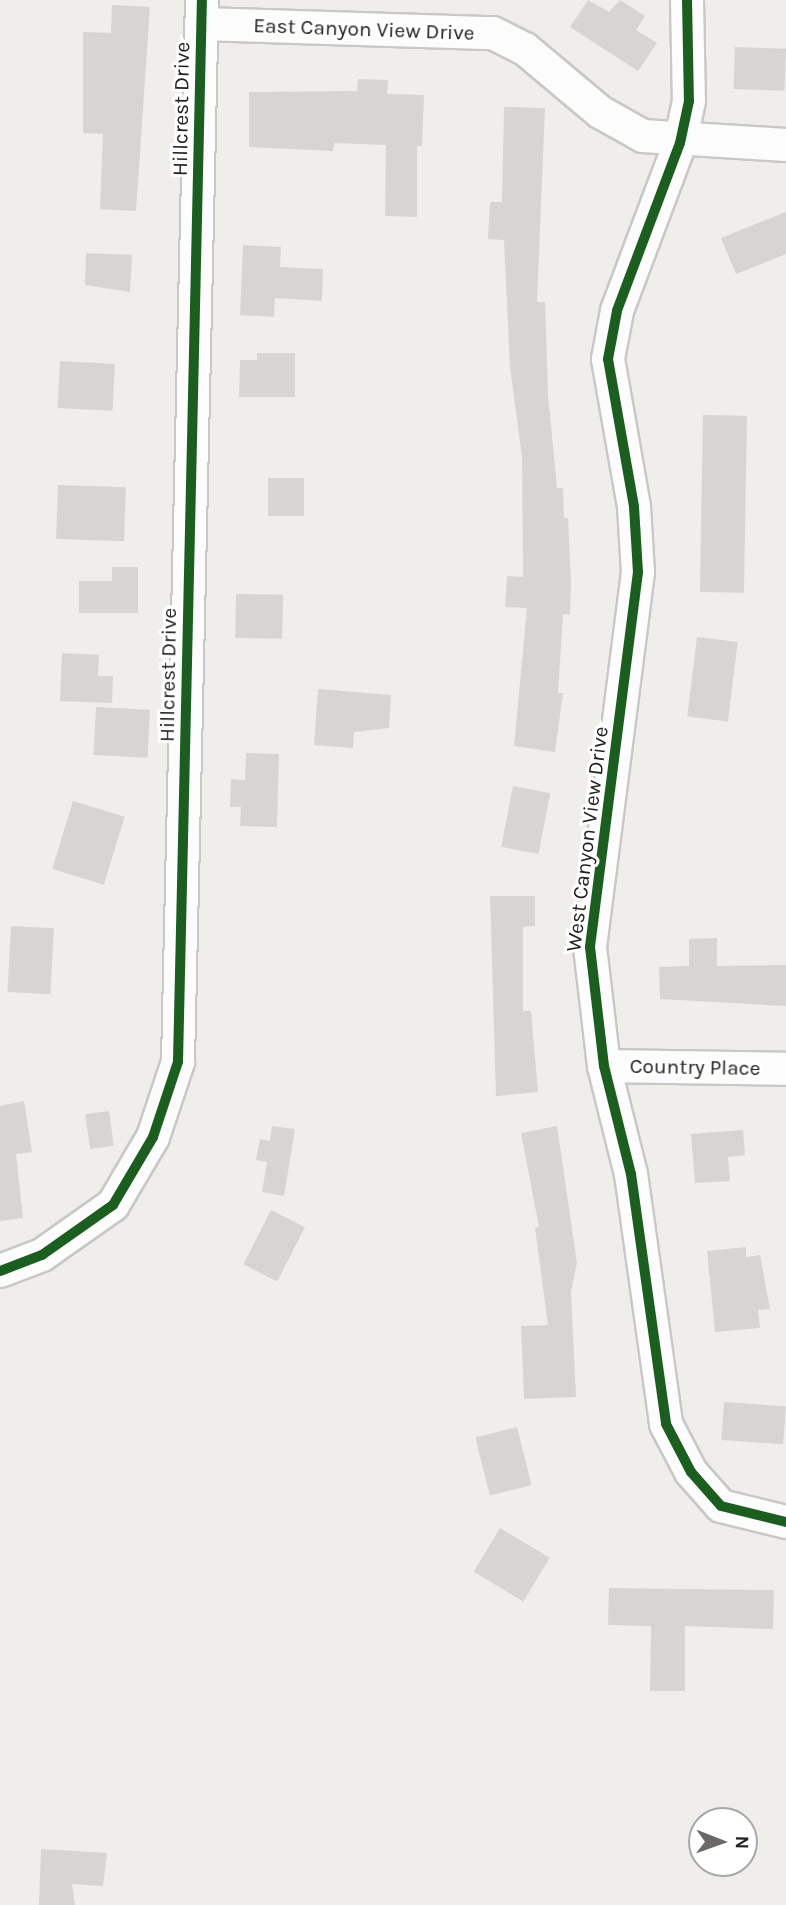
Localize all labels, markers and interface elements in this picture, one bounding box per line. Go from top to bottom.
street label: East Canyon View Drive [253,13,475,45]
street label: Hillcrest Drive [167,42,195,176]
street label: Hillcrest Drive [154,608,182,742]
street label: West Canyon View Drive [561,725,613,953]
street label: Country Place [629,1053,761,1081]
north arrow [688,1807,758,1877]
text: N [731,1835,753,1849]

